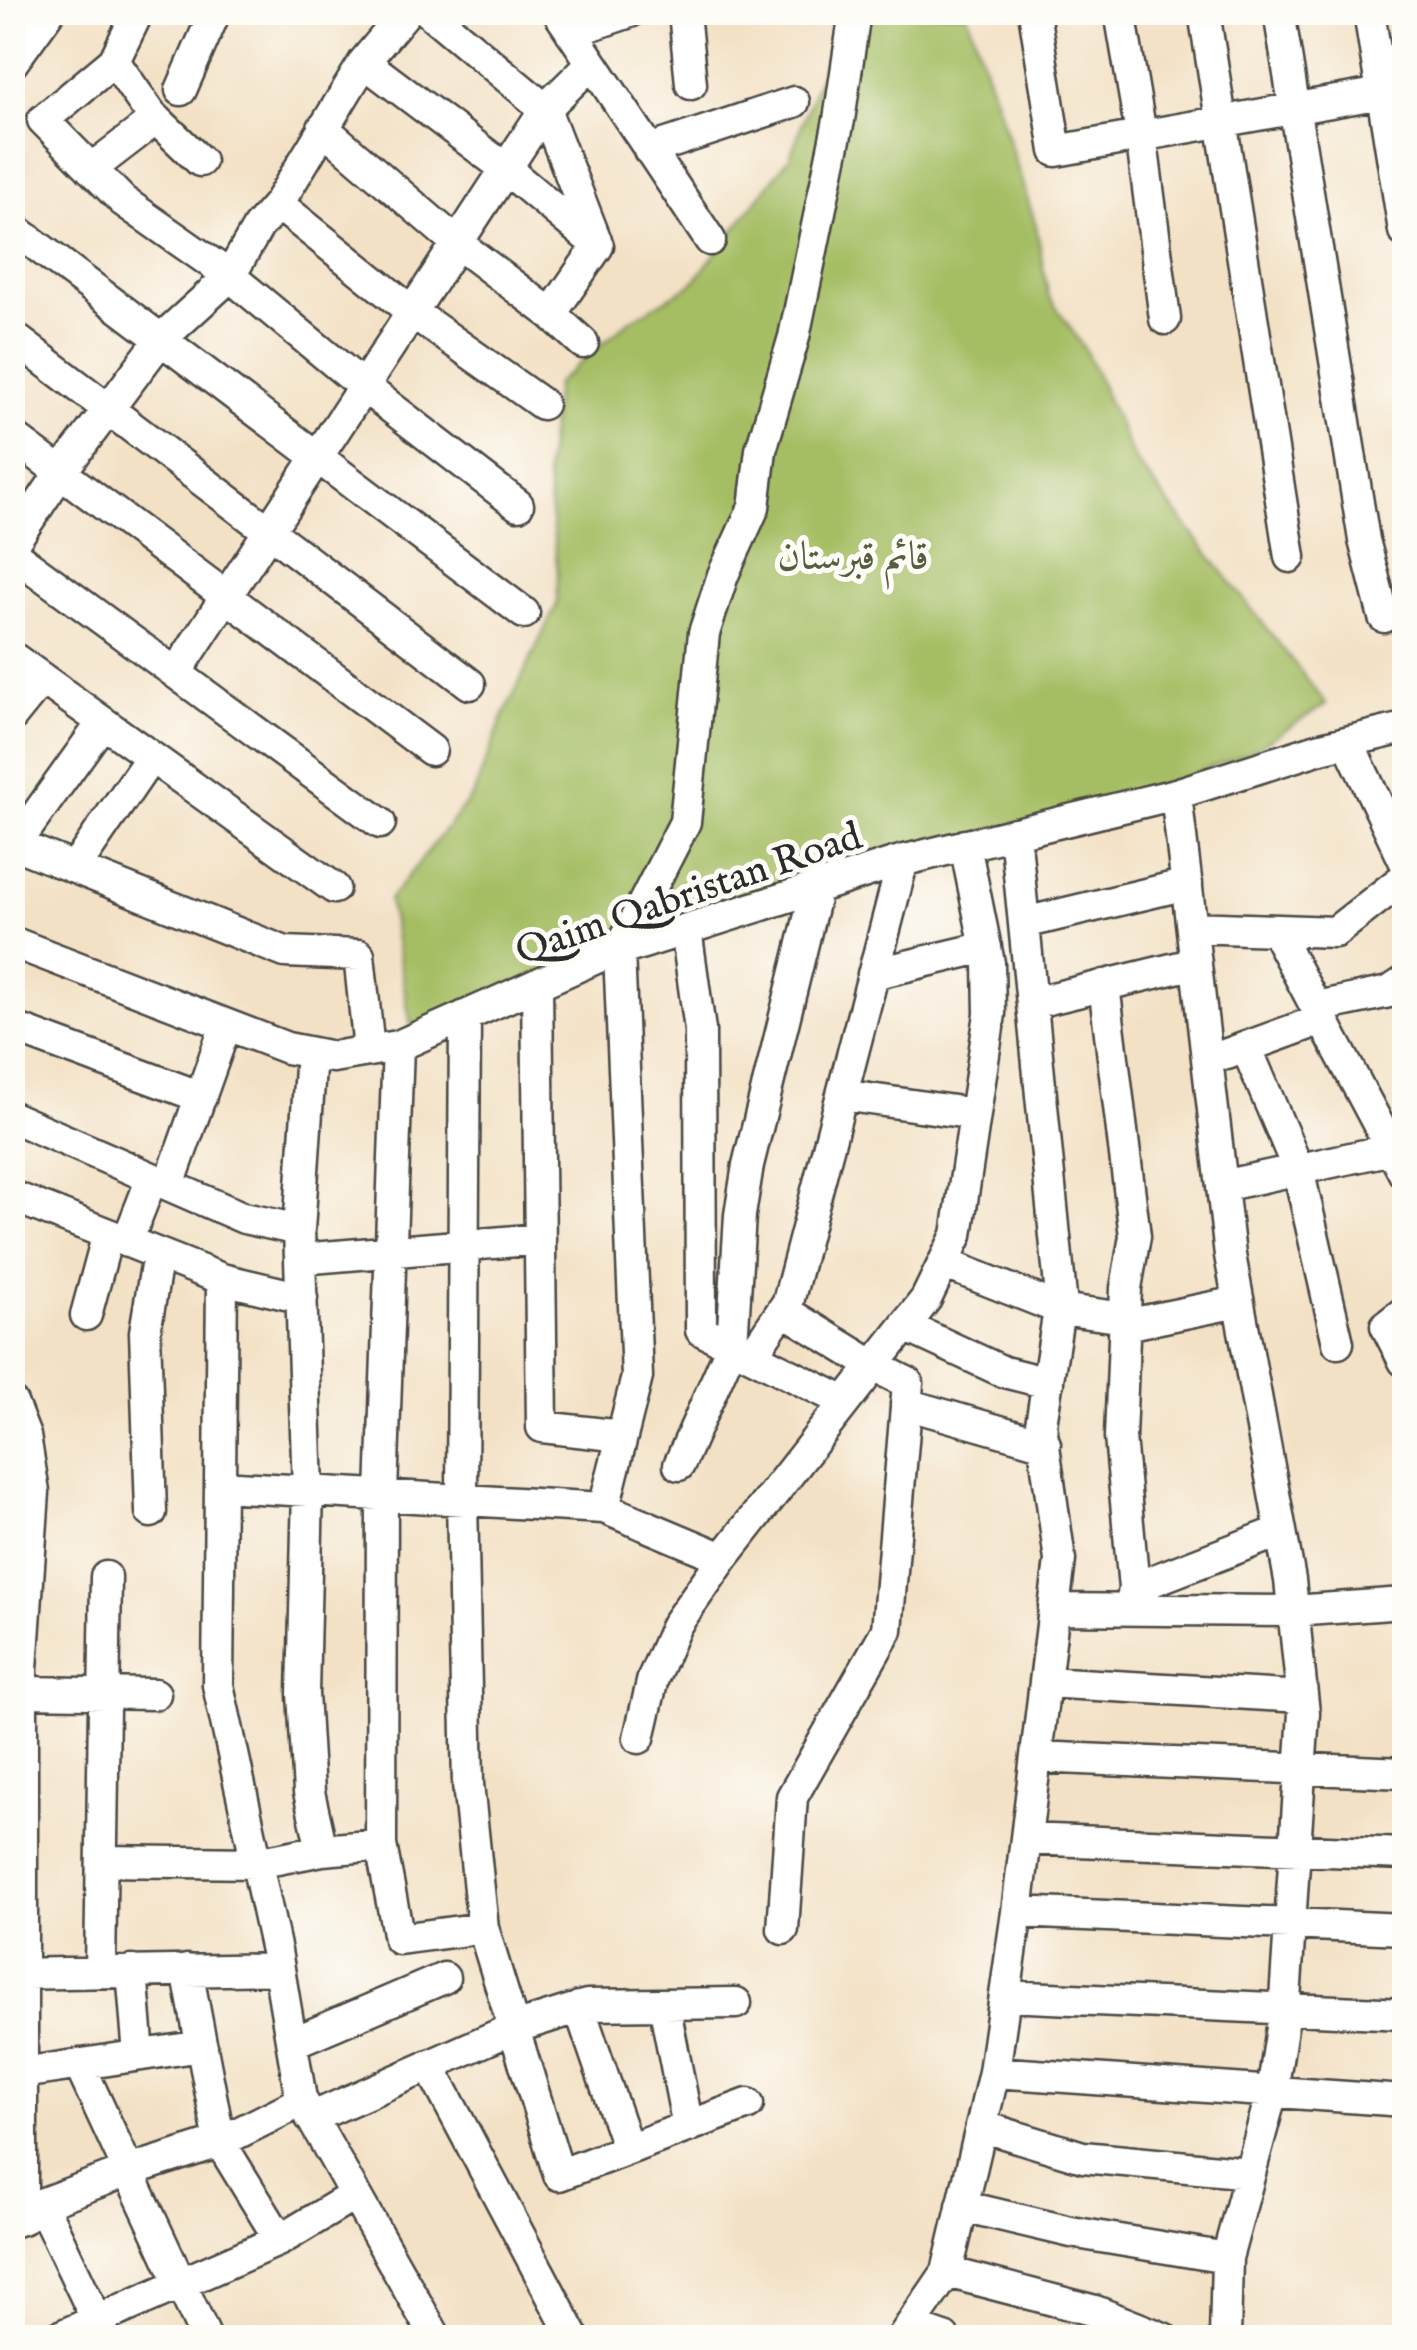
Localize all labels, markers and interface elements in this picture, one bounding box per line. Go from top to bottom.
park label: قائم قبرستان [777,533,929,590]
street label: Qaim Qabristan Road [509,812,870,978]

